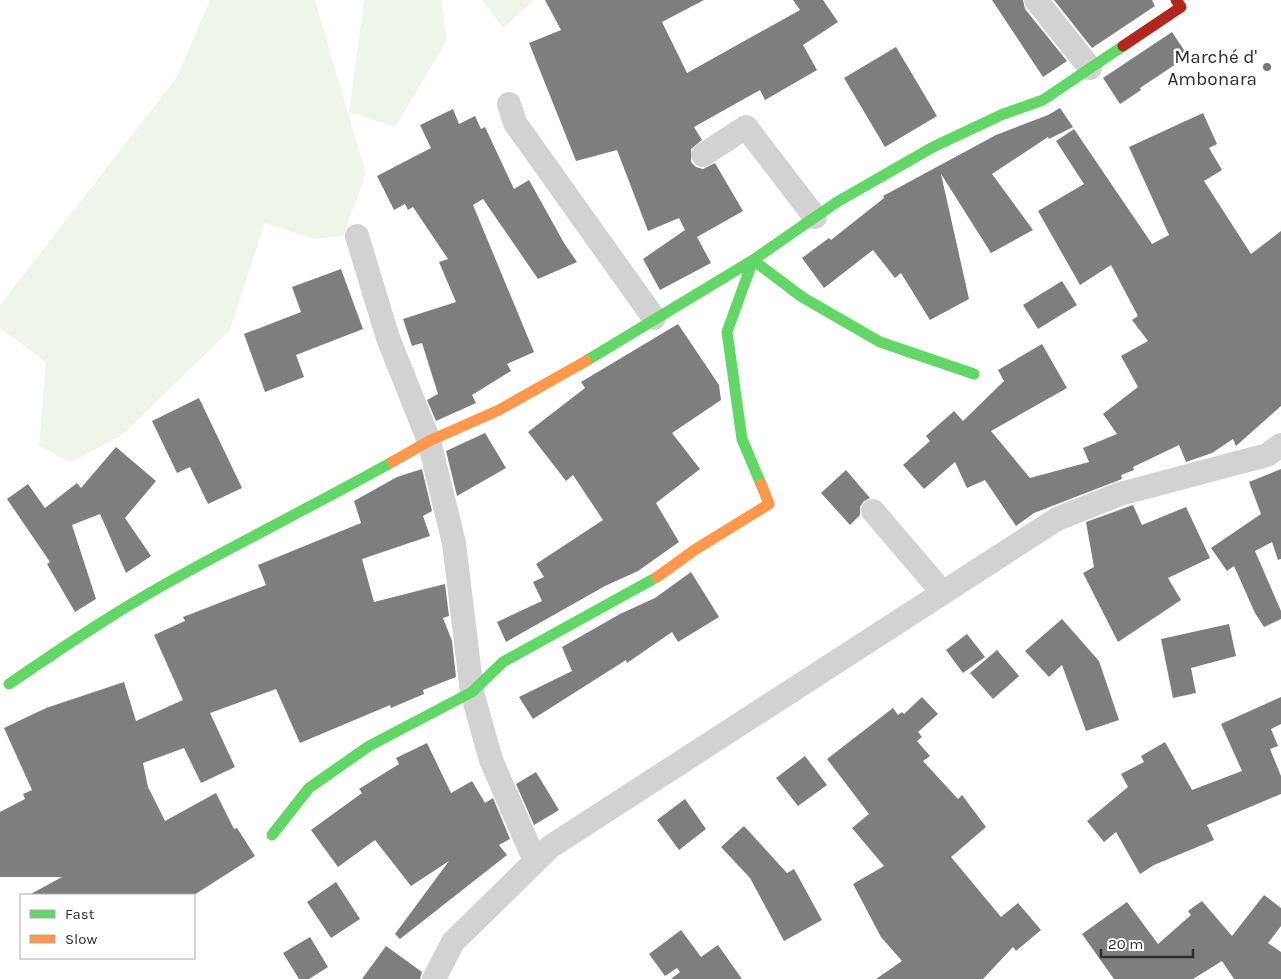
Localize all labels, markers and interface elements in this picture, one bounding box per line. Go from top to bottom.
place label: Marché d' Ambonara [1167,46,1257,90]
marker: Marché d' Ambonara [1261,61,1273,73]
legend [20,894,195,959]
text: Fast [65,905,95,923]
scale bar [1101,926,1194,958]
text: Slow [65,930,97,948]
text: 20 m [1108,935,1143,953]

